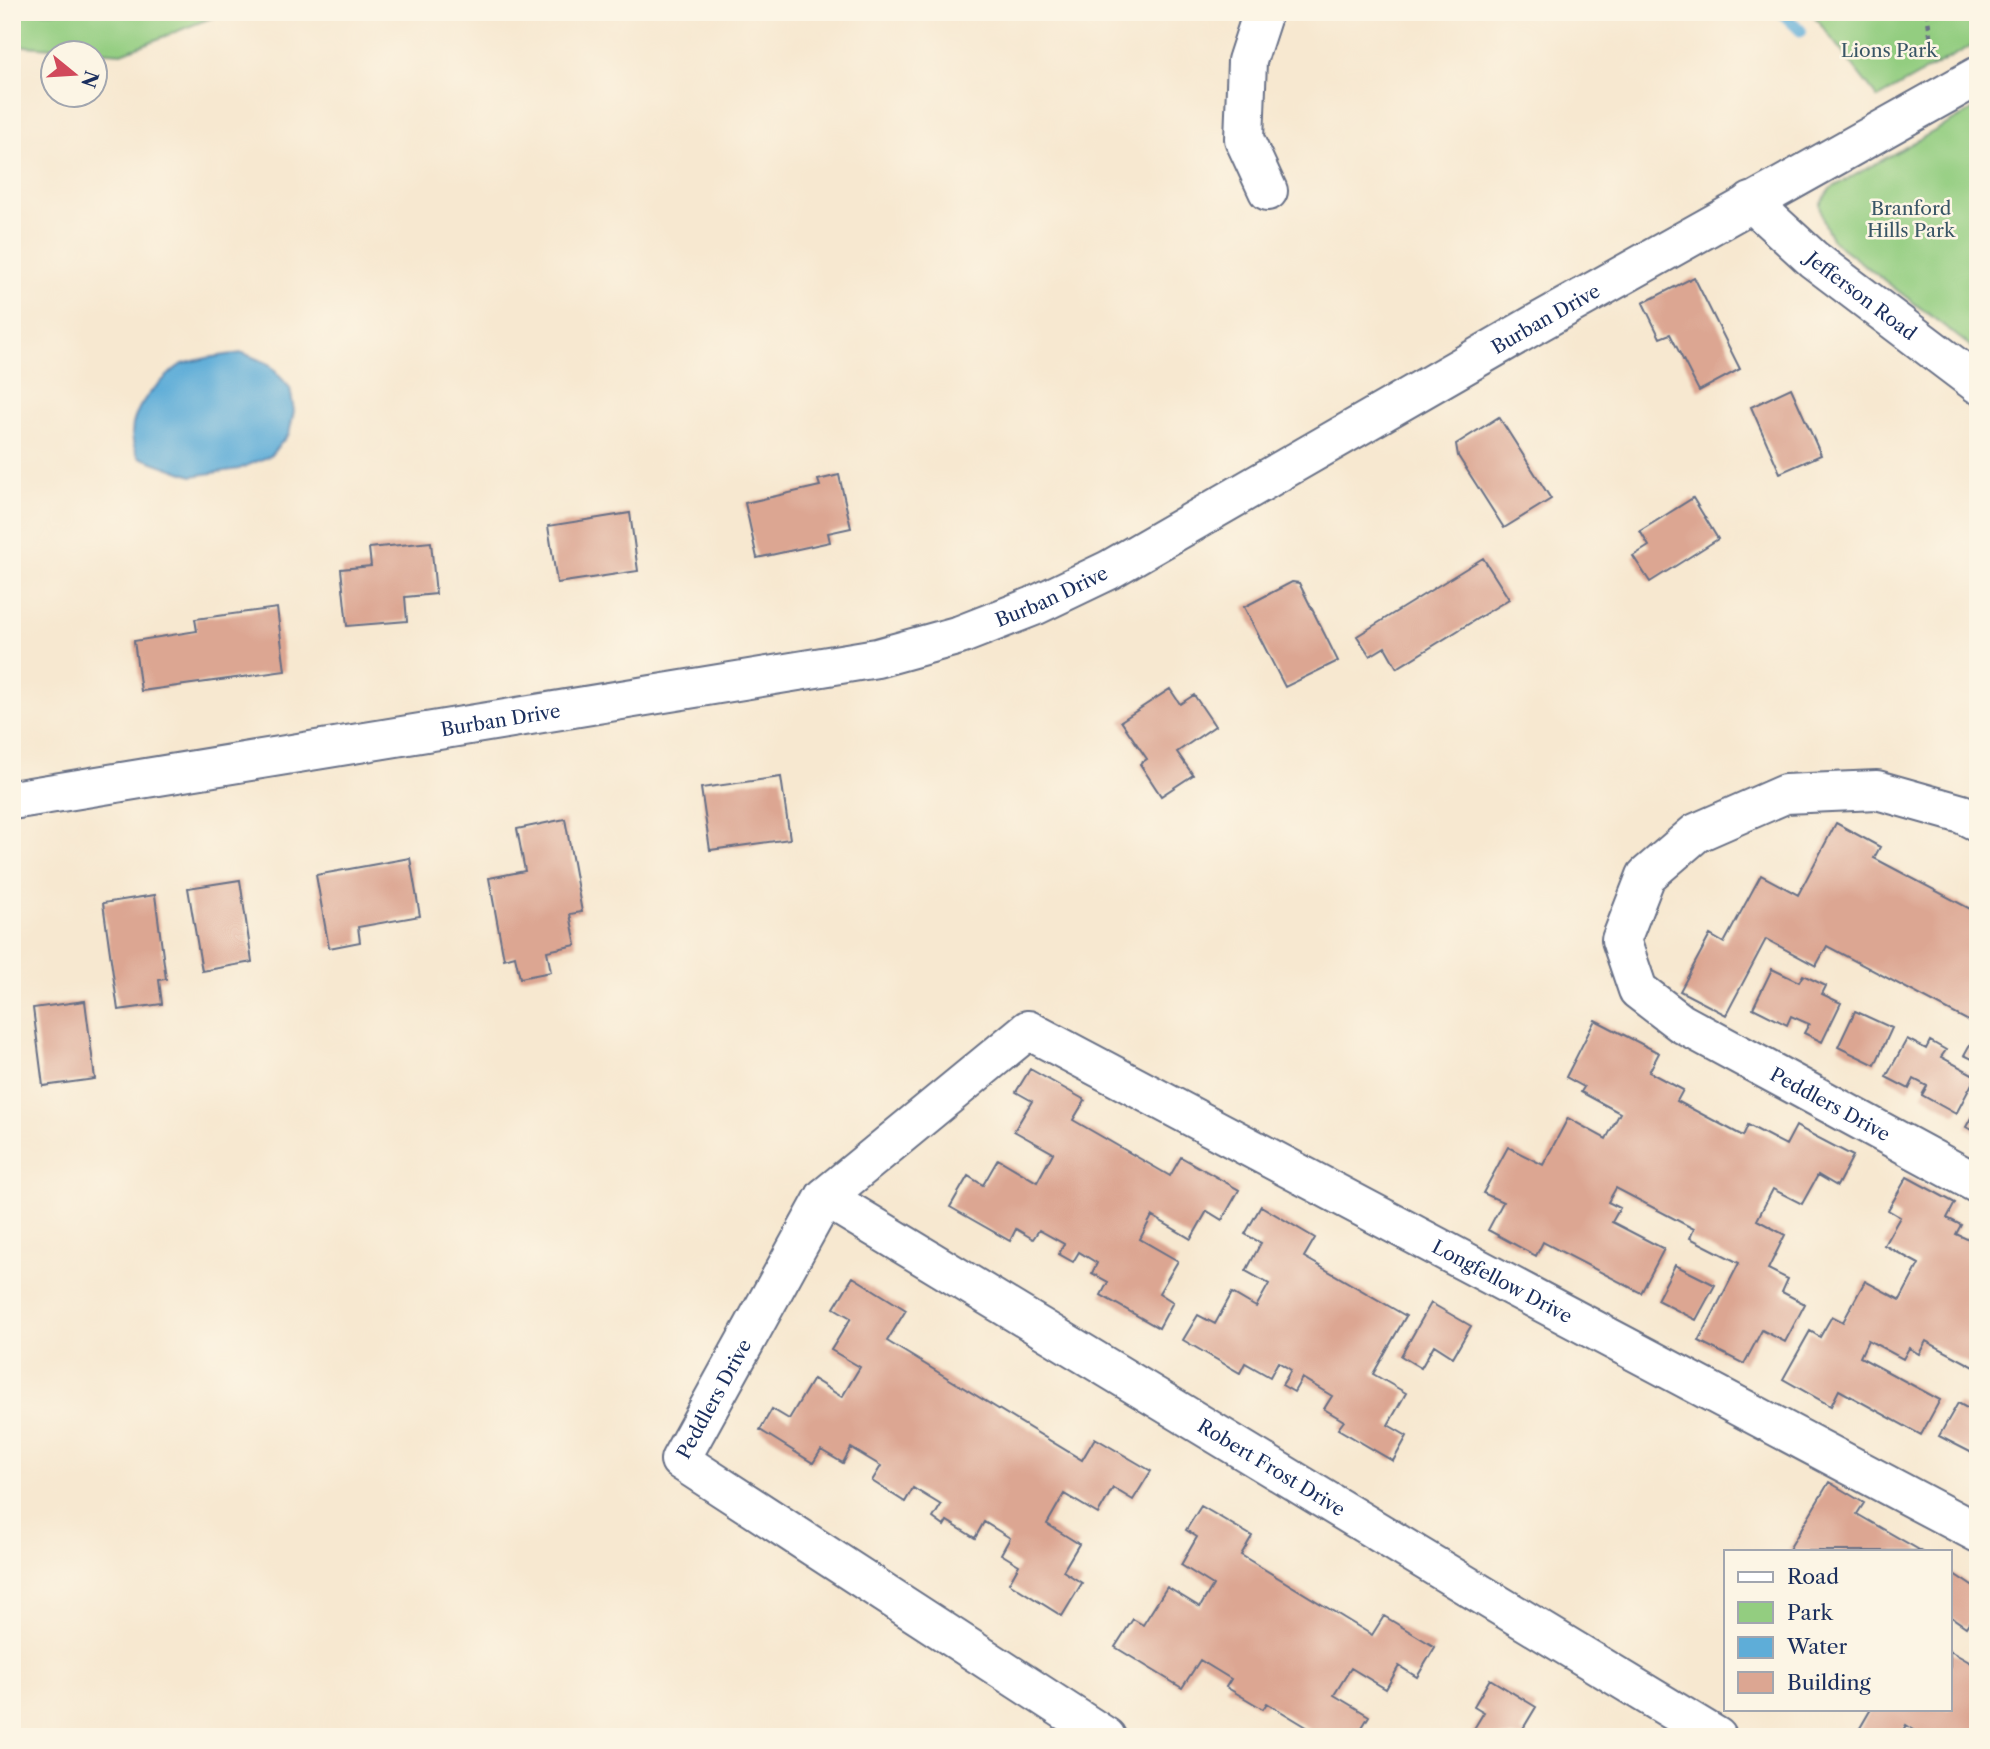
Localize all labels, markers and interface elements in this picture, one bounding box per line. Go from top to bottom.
north arrow [38,38,108,108]
park label: Lions Park [1841,39,1938,62]
text: N [76,68,103,91]
park label: Branford Hills Park [1867,197,1956,242]
street label: Jefferson Road [1799,245,1922,345]
street label: Burban Drive [1487,279,1604,359]
street label: Burban Drive [992,561,1111,632]
street label: Burban Drive [439,699,562,741]
street label: Peddlers Drive [1766,1062,1894,1146]
street label: Longfellow Drive [1428,1235,1576,1328]
street label: Peddlers Drive [672,1335,756,1463]
street label: Robert Frost Drive [1194,1414,1350,1521]
legend [1724,1550,1952,1710]
text: Road [1787,1564,1839,1589]
text: Park [1787,1600,1833,1625]
text: Water [1786,1634,1847,1659]
text: Building [1787,1670,1872,1695]

